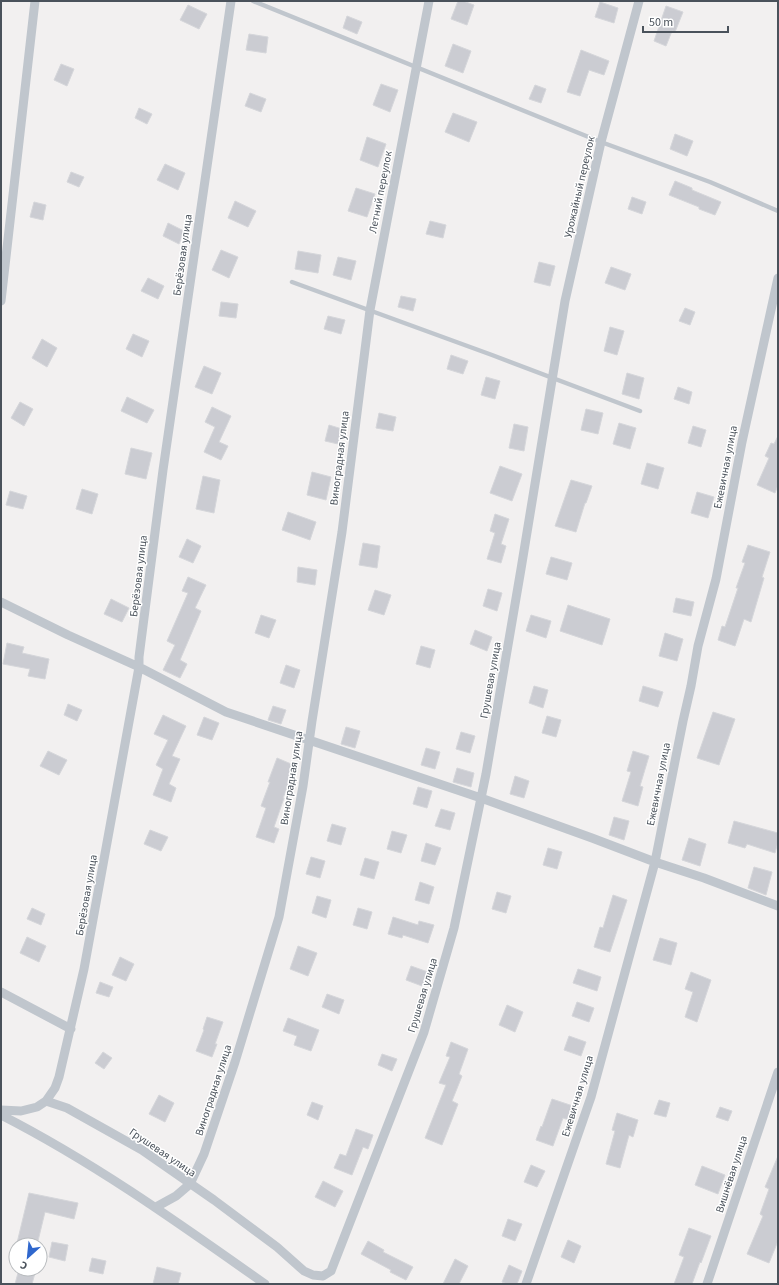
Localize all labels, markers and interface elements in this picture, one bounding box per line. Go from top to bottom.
scale bar [643,8,728,34]
text: 50 m [649,14,673,31]
street label: Урожайный переулок [560,134,599,240]
street label: Летний переулок [365,149,396,235]
street label: Берёзовая улица [169,213,196,297]
street label: Виноградная улица [326,410,353,506]
street label: Ежевичная улица [710,424,741,510]
street label: Берёзовая улица [126,534,151,618]
street label: Грушевая улица [476,641,505,720]
street label: Виноградная улица [277,730,306,826]
street label: Ежевичная улица [643,741,674,827]
street label: Берёзовая улица [72,853,101,937]
street label: Грушевая улица [404,956,441,1034]
street label: Виноградная улица [192,1043,235,1138]
street label: Ежевичная улица [558,1054,597,1139]
street label: Грушевая улица [126,1125,199,1180]
street label: Вишнёвая улица [712,1134,751,1215]
north arrow [8,1237,48,1277]
text: С [17,1257,30,1274]

